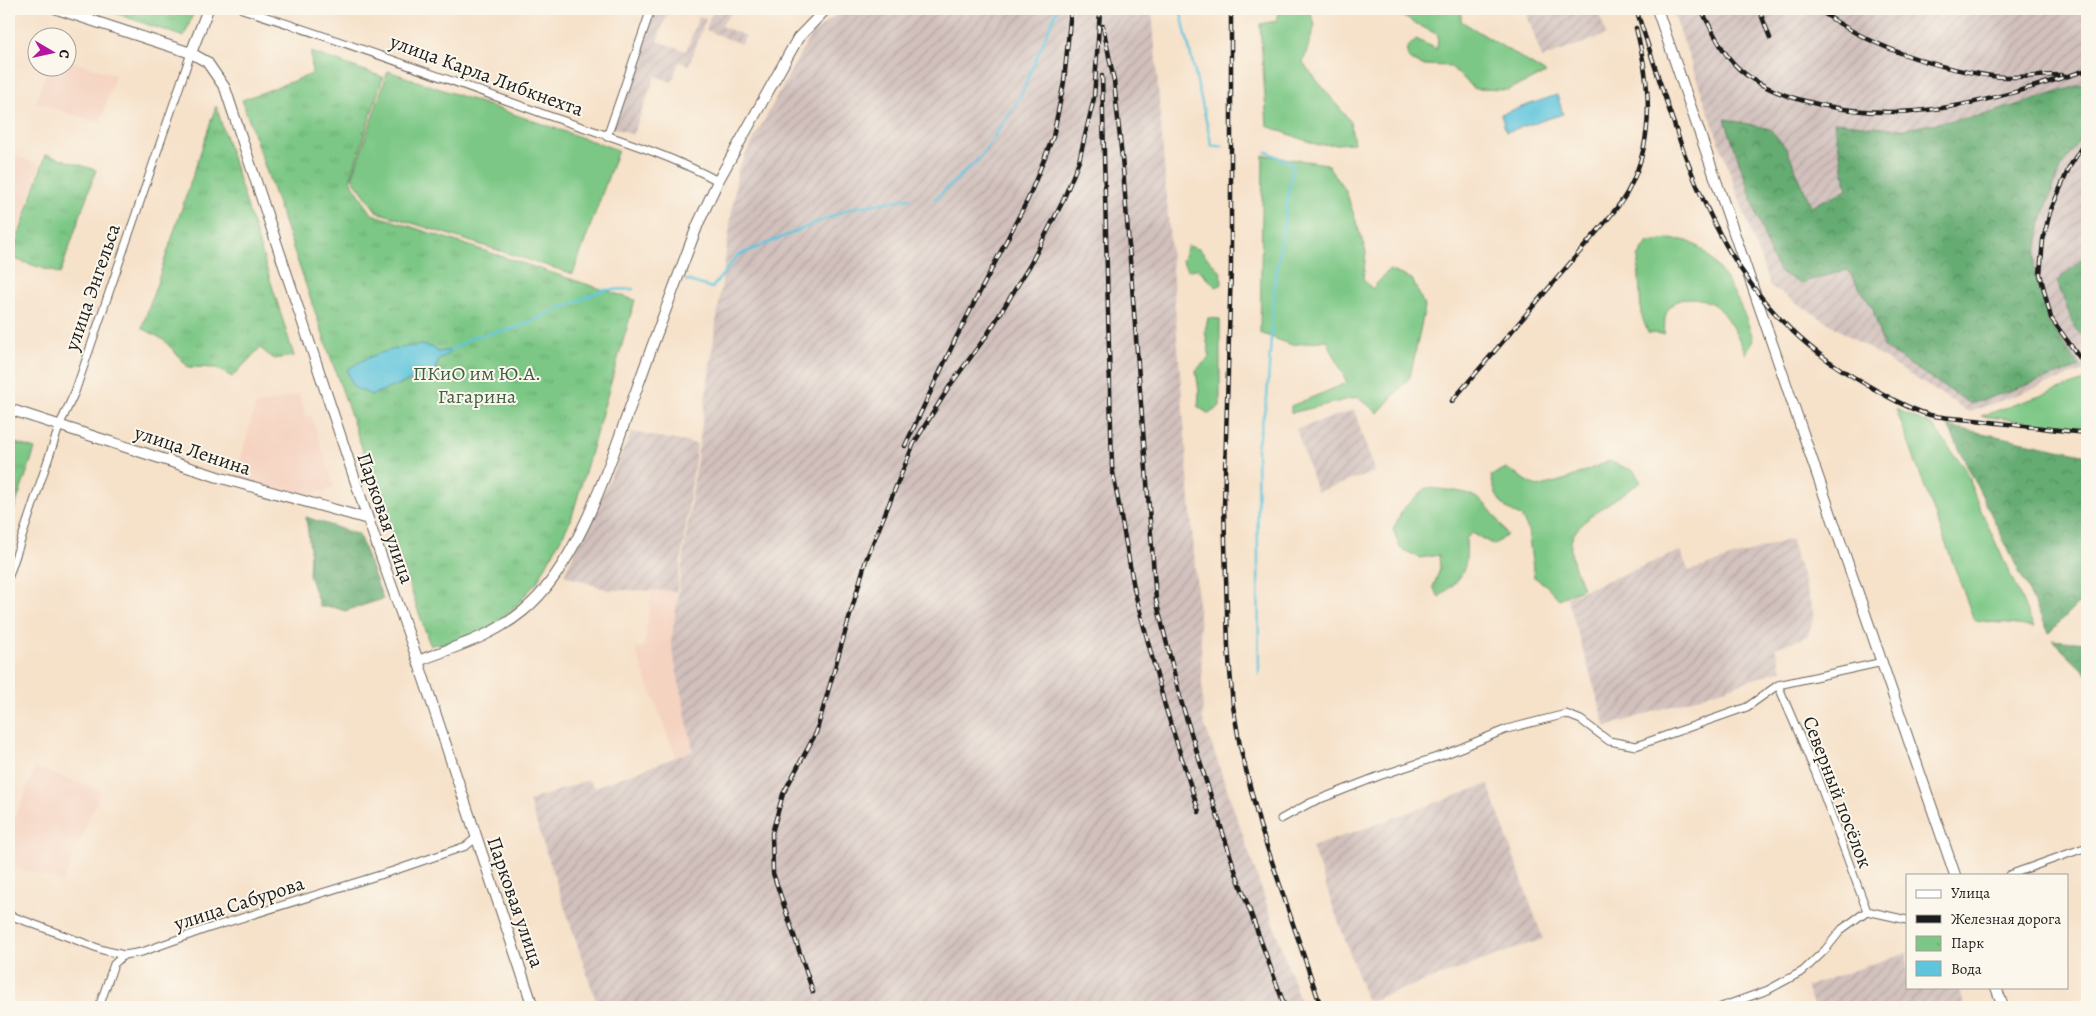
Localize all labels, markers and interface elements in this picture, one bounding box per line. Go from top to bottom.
north arrow [28,28,78,78]
street label: улица Карла Либкнехта [385,28,588,123]
text: С [54,48,74,60]
street label: улица Энгельса [58,219,127,355]
park label: ПКиО им Ю.А. Гагарина [413,360,541,410]
street label: улица Ленина [130,419,255,482]
street label: Парковая улица [350,449,421,588]
street label: Северный посёлок [1796,712,1879,872]
street label: Парковая улица [480,833,551,972]
street label: улица Сабурова [170,869,308,938]
legend [1906,874,2068,988]
text: Улица [1951,883,1990,903]
text: Железная дорога [1951,909,2061,929]
text: Парк [1951,933,1984,953]
text: Вода [1951,959,1982,979]

